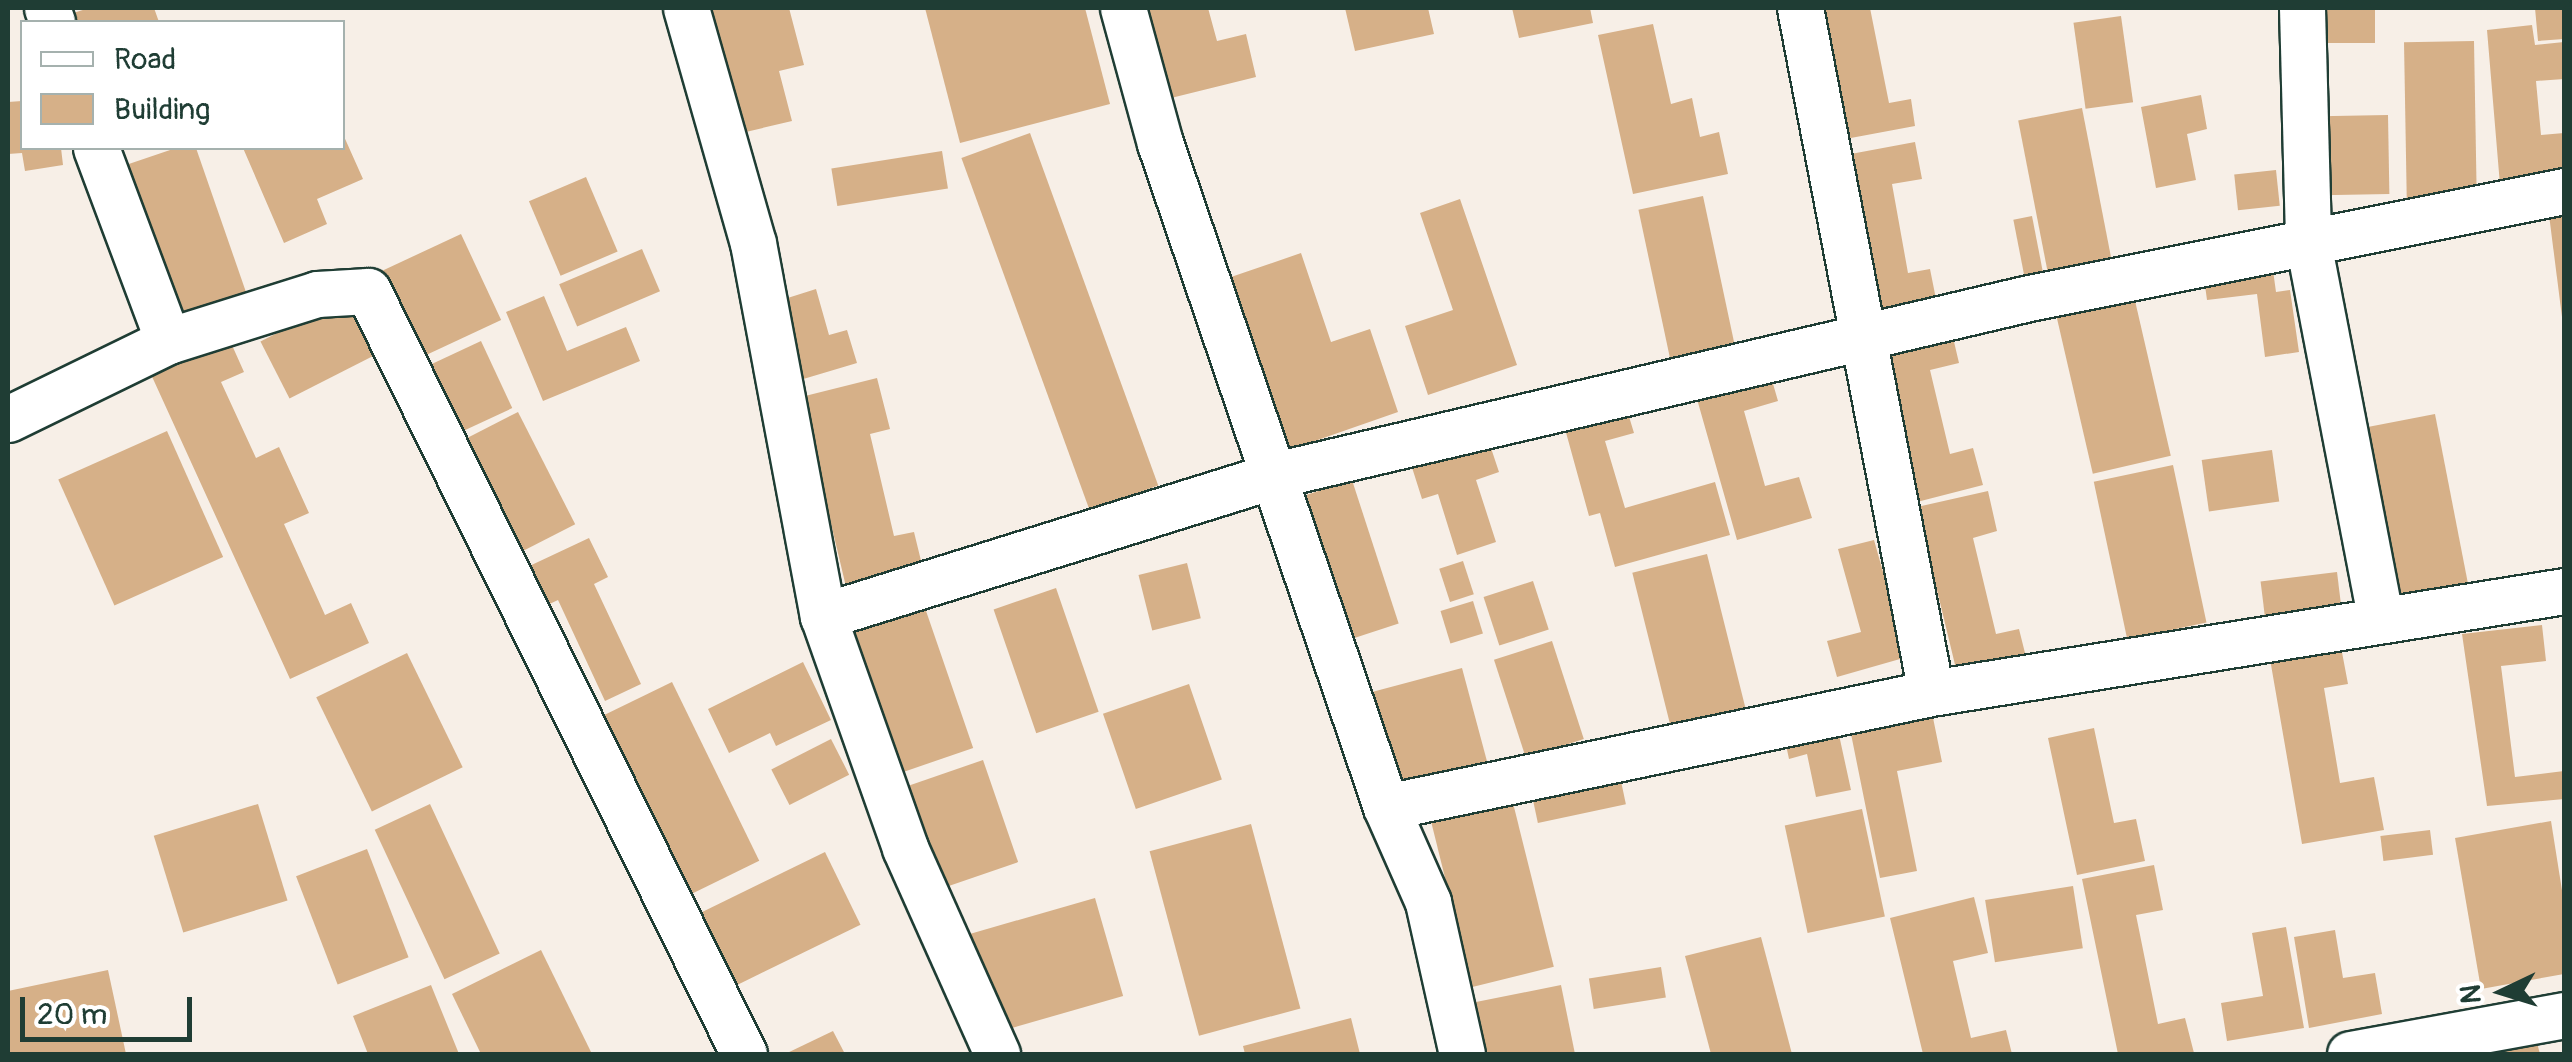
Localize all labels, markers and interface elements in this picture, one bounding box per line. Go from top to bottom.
legend [20,20,345,150]
text: Road [114,41,176,78]
text: Building [114,91,210,128]
north arrow [2452,942,2552,1042]
scale bar [25,977,198,1039]
text: N [2453,983,2490,1005]
text: 20 m [37,996,107,1033]

